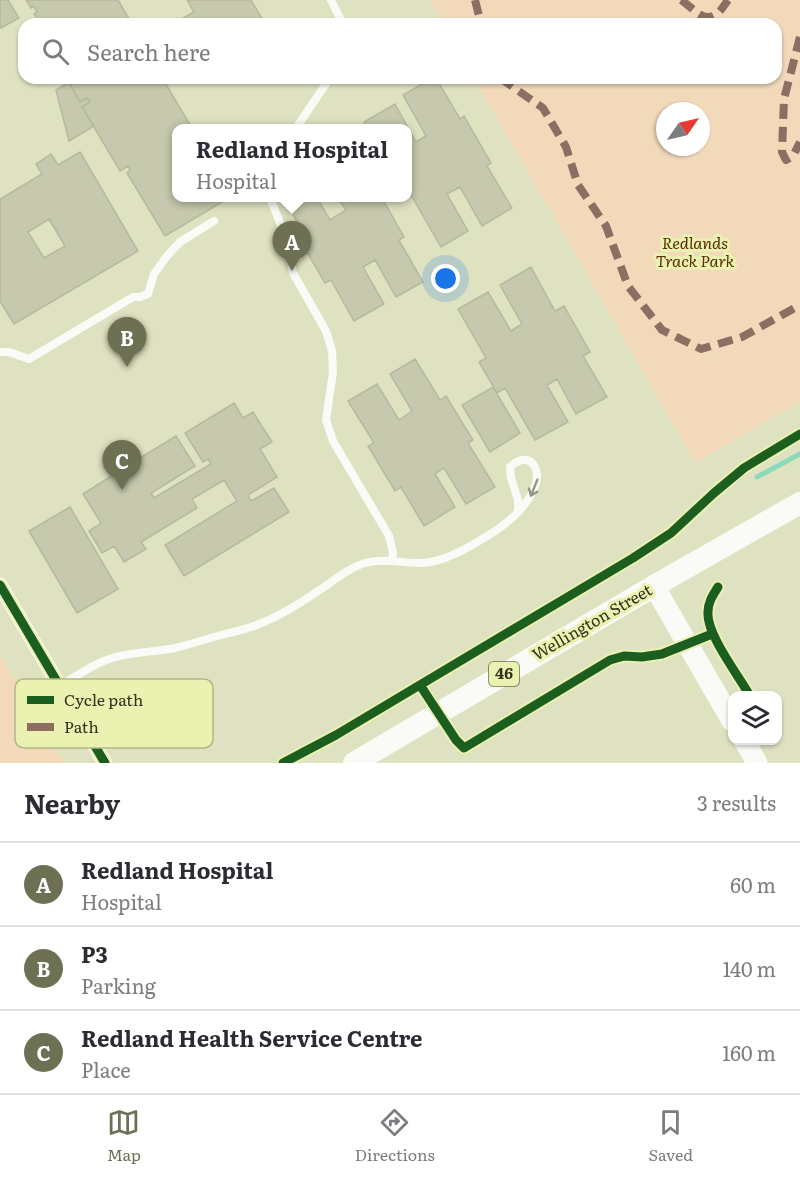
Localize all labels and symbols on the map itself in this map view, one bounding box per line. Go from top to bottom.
north arrow [656,102,710,156]
pin: A [272,222,312,271]
park label: Redlands Track Park [656,230,734,272]
your location [431,264,460,293]
pin: B [108,318,146,367]
pin: C [102,440,142,490]
one-way arrow [527,479,538,497]
street label: Wellington Street [527,577,656,665]
road number: 46 [489,662,519,686]
legend [15,679,213,748]
text: Cycle path [64,687,144,711]
text: Path [64,714,99,738]

